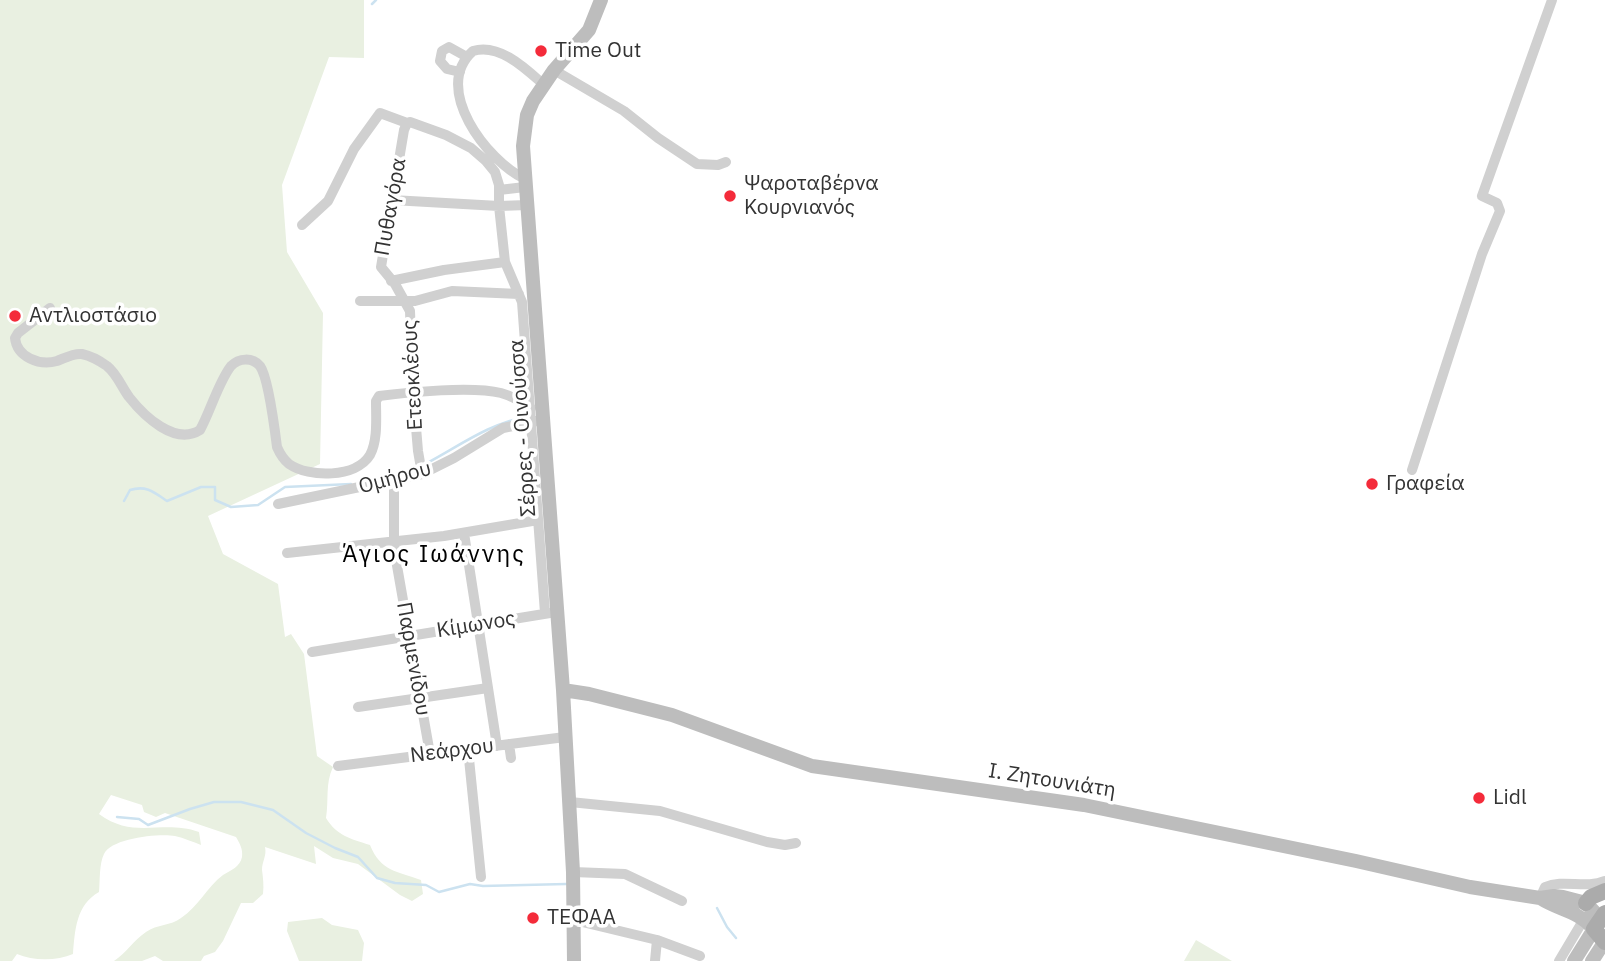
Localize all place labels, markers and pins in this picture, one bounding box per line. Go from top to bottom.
place label: Time Out [555,38,641,64]
marker: Time Out [533,43,549,59]
place label: Ψαροταβέρνα Κουρνιανός [744,171,879,221]
marker: Ψαροταβέρνα Κουρνιανός [722,188,738,204]
place label: Αντλιοστάσιο [29,303,157,329]
marker: Αντλιοστάσιο [7,308,23,324]
place label: Γραφεία [1386,471,1465,497]
marker: Γραφεία [1364,476,1380,492]
place label: Lidl [1493,785,1527,811]
marker: Lidl [1471,790,1487,806]
place label: ΤΕΦΑΑ [547,905,616,931]
marker: ΤΕΦΑΑ [525,910,541,926]

